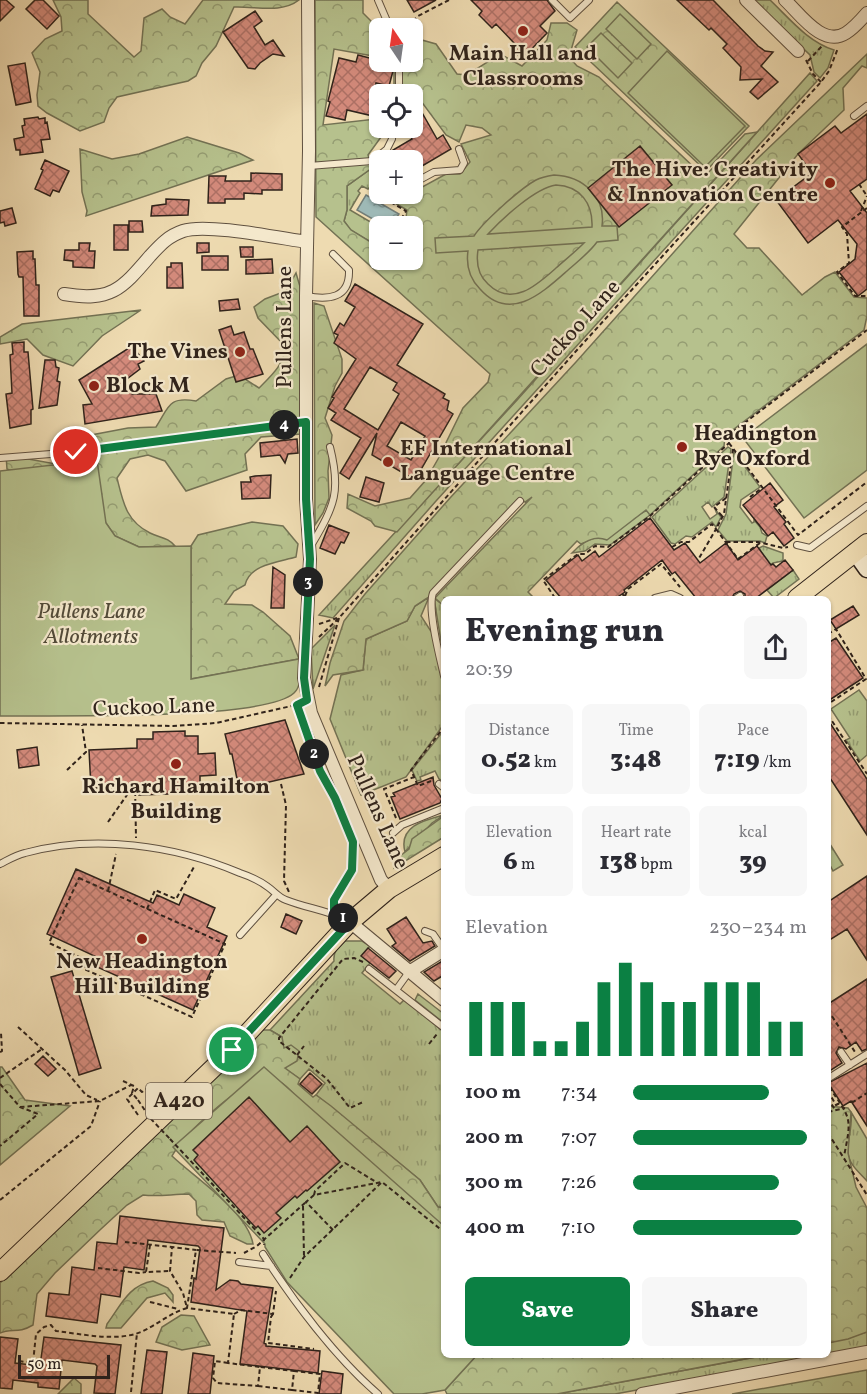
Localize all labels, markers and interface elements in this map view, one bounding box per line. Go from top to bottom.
north arrow [369,18,423,72]
map controls [369,18,423,270]
marker: Main Hall and Classrooms [516,24,530,38]
place label: Main Hall and Classrooms [449,39,597,95]
button: locate [369,84,423,138]
button: + [369,150,423,204]
place label: The Hive: Creativity & Innovation Centre [607,155,819,211]
marker: The Hive: Creativity & Innovation Centre [823,176,837,190]
button: − [369,216,423,270]
street label: Pullens Lane [270,266,301,388]
street label: Cuckoo Lane [524,273,628,385]
place label: The Vines [127,337,228,368]
marker: The Vines [233,345,247,359]
place label: Block M [106,371,190,402]
marker: Block M [87,379,101,393]
pin: 4 [269,410,299,440]
text: 4 [279,414,289,436]
place label: Headington Rye Oxford [694,419,817,475]
pin [50,426,101,477]
place label: EF International Language Centre [400,434,575,490]
icon: check [59,435,92,468]
marker: Headington Rye Oxford [675,440,689,454]
marker: EF International Language Centre [381,455,395,469]
pin: 3 [293,567,323,597]
text: 3 [304,571,312,593]
park label: Pullens Lane Allotments [37,597,145,653]
text: Evening run [465,610,664,656]
button: share [744,616,807,679]
text: 20:39 [465,656,513,684]
street label: Cuckoo Lane [92,690,216,726]
text: Distance [488,720,550,742]
text: Time [618,720,654,742]
text: Pace [737,720,769,742]
pin: 2 [299,739,329,769]
text: 0.52 [481,742,531,778]
text: 3:48 [610,742,662,778]
text: 7:19 [714,742,760,778]
text: 2 [310,743,318,765]
street label: Pullens Lane [338,750,416,874]
text: km [531,752,557,774]
text: /km [760,752,792,774]
marker: Richard Hamilton Building [169,757,183,771]
place label: Richard Hamilton Building [82,772,270,828]
text: Elevation [486,822,552,844]
text: Heart rate [601,822,671,844]
text: kcal [739,822,767,844]
text: 6 [503,844,518,880]
text: 138 [599,844,638,880]
text: 39 [739,844,767,880]
text: m [518,854,535,876]
text: bpm [638,854,673,876]
pin: 1 [328,903,358,933]
text: 1 [340,907,346,929]
text: Elevation [465,914,548,942]
text: 230–234 m [709,914,807,942]
marker: New Headington Hill Building [135,932,149,946]
place label: New Headington Hill Building [56,947,228,1003]
pin [206,1024,257,1075]
icon: arrive [215,1033,248,1066]
text: 100 m [465,1079,521,1107]
text: 7:34 [561,1079,598,1107]
road number: A420 [146,1083,212,1119]
text: 200 m [465,1124,523,1152]
text: 7:07 [561,1124,597,1152]
text: 300 m [465,1169,523,1197]
text: 7:26 [561,1169,596,1197]
text: 400 m [465,1214,525,1242]
text: 7:10 [561,1214,595,1242]
button: Save [465,1277,630,1346]
button: Share [642,1277,807,1346]
scale bar [18,1352,110,1380]
text: 50 m [27,1354,61,1376]

